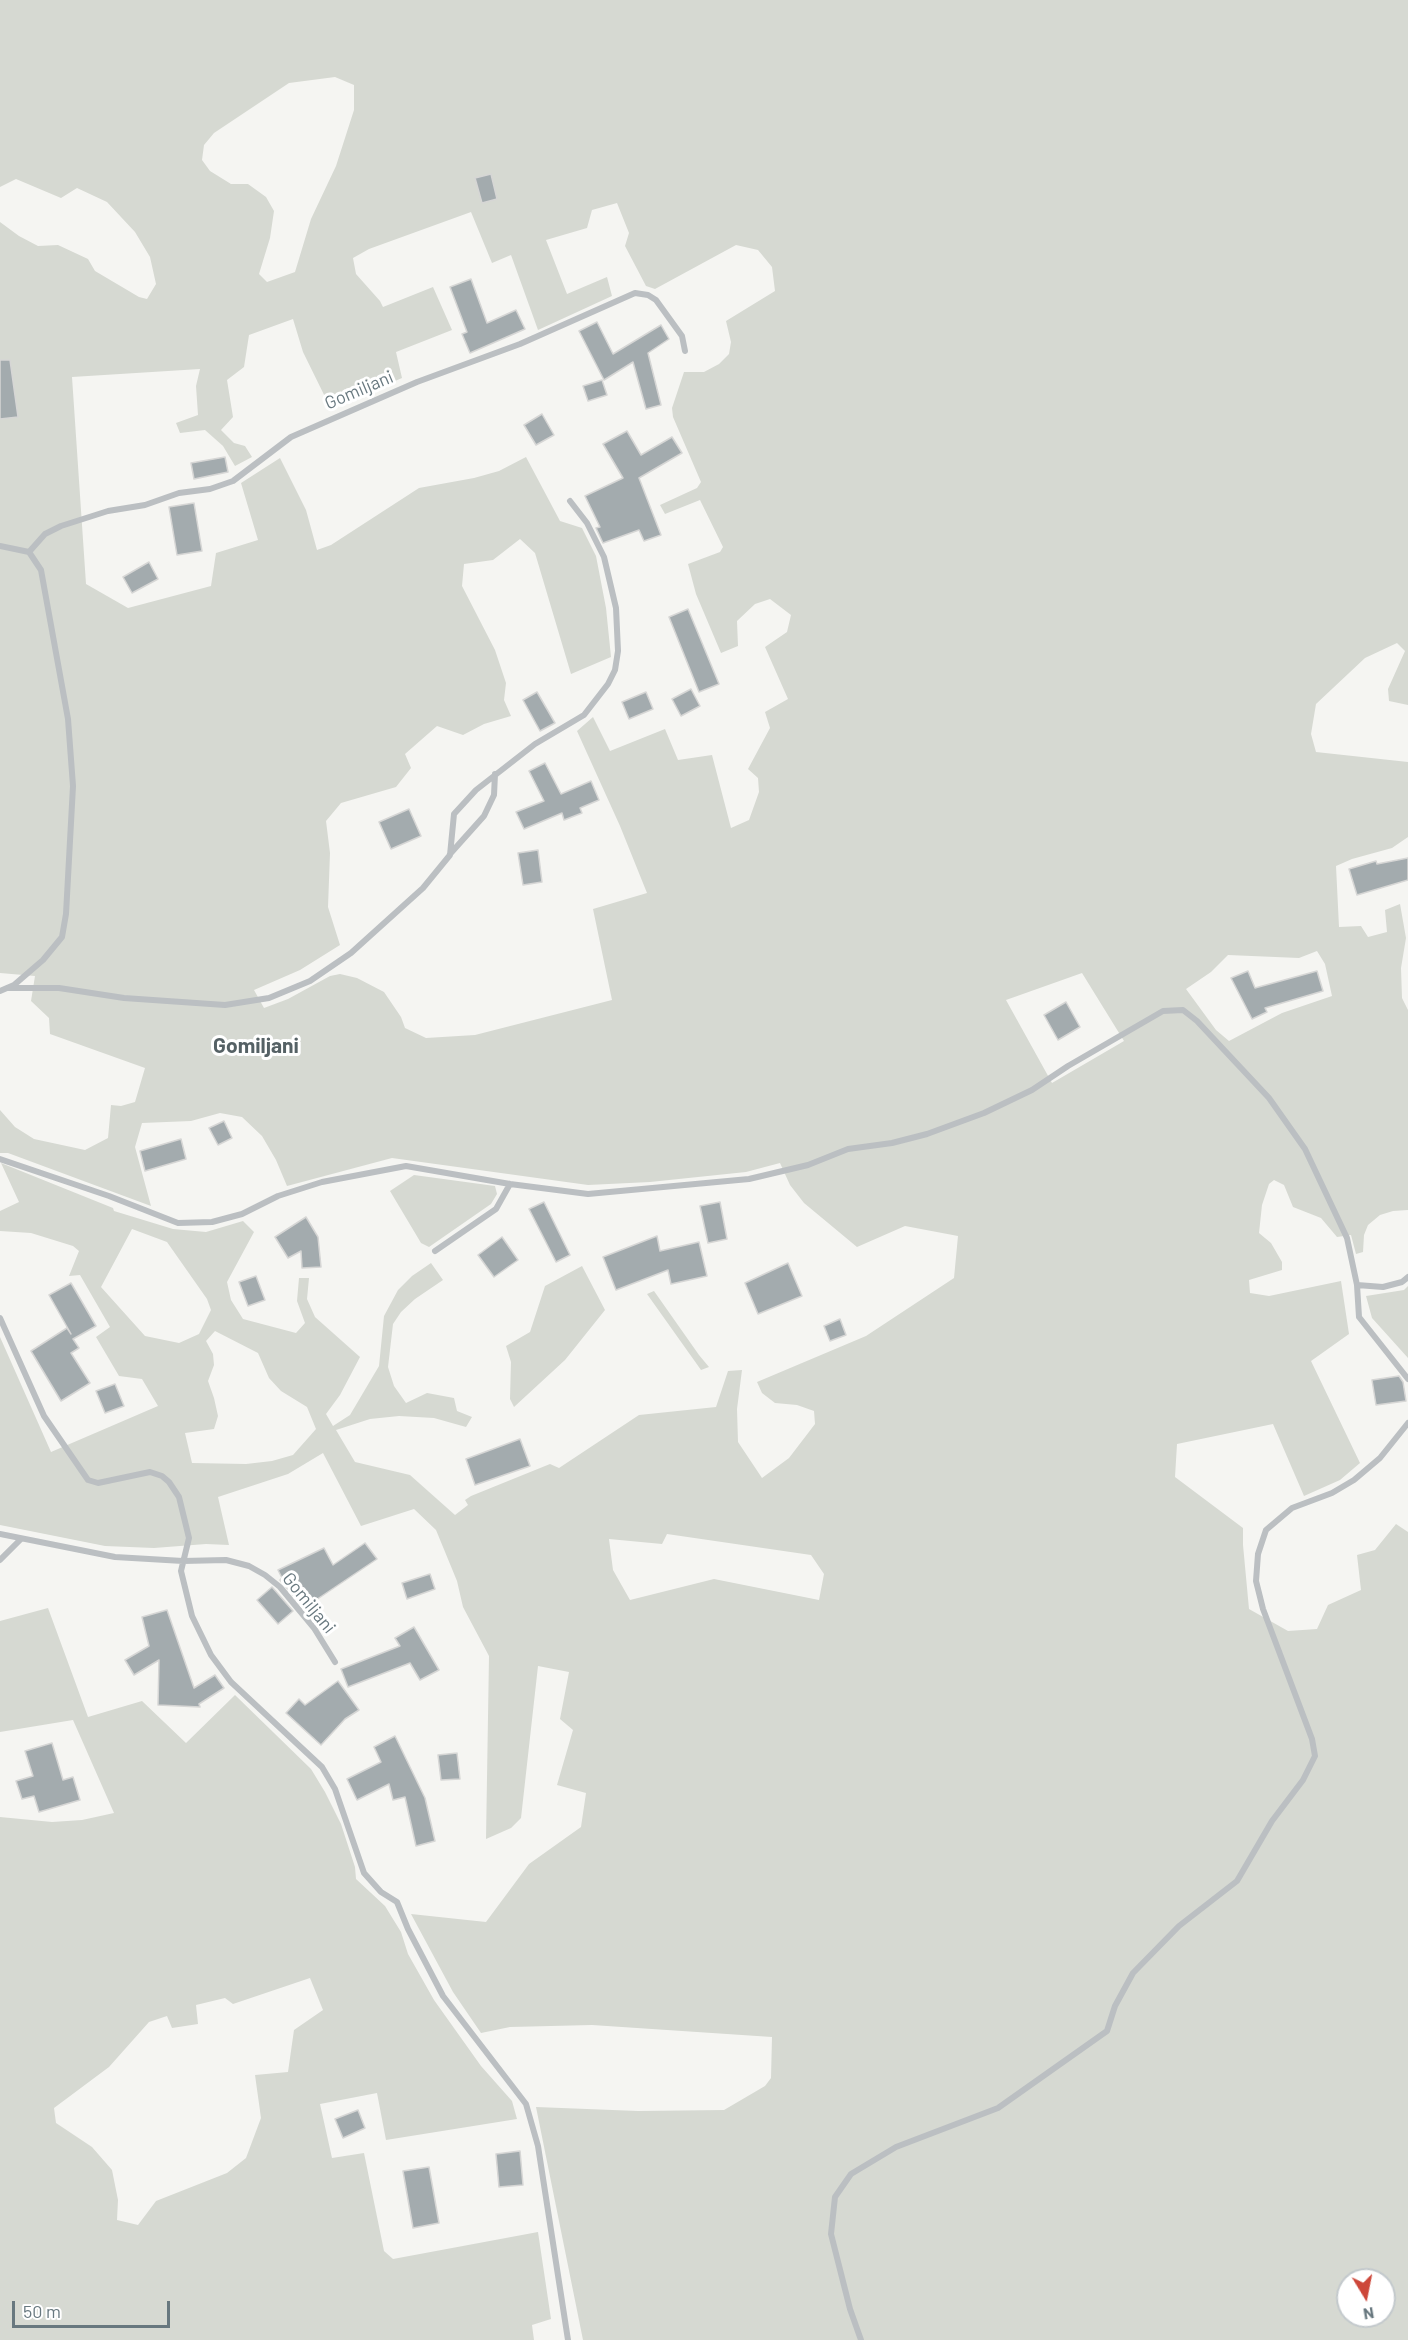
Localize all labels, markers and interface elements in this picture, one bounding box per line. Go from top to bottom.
street label: Gomiljani [321,366,397,414]
district label: Gomiljani [213,1033,299,1059]
street label: Gomiljani [278,1568,340,1638]
north arrow [1336,2268,1396,2328]
scale bar [15,2289,172,2327]
text: 50 m [23,2300,61,2322]
text: N [1362,2304,1376,2325]

